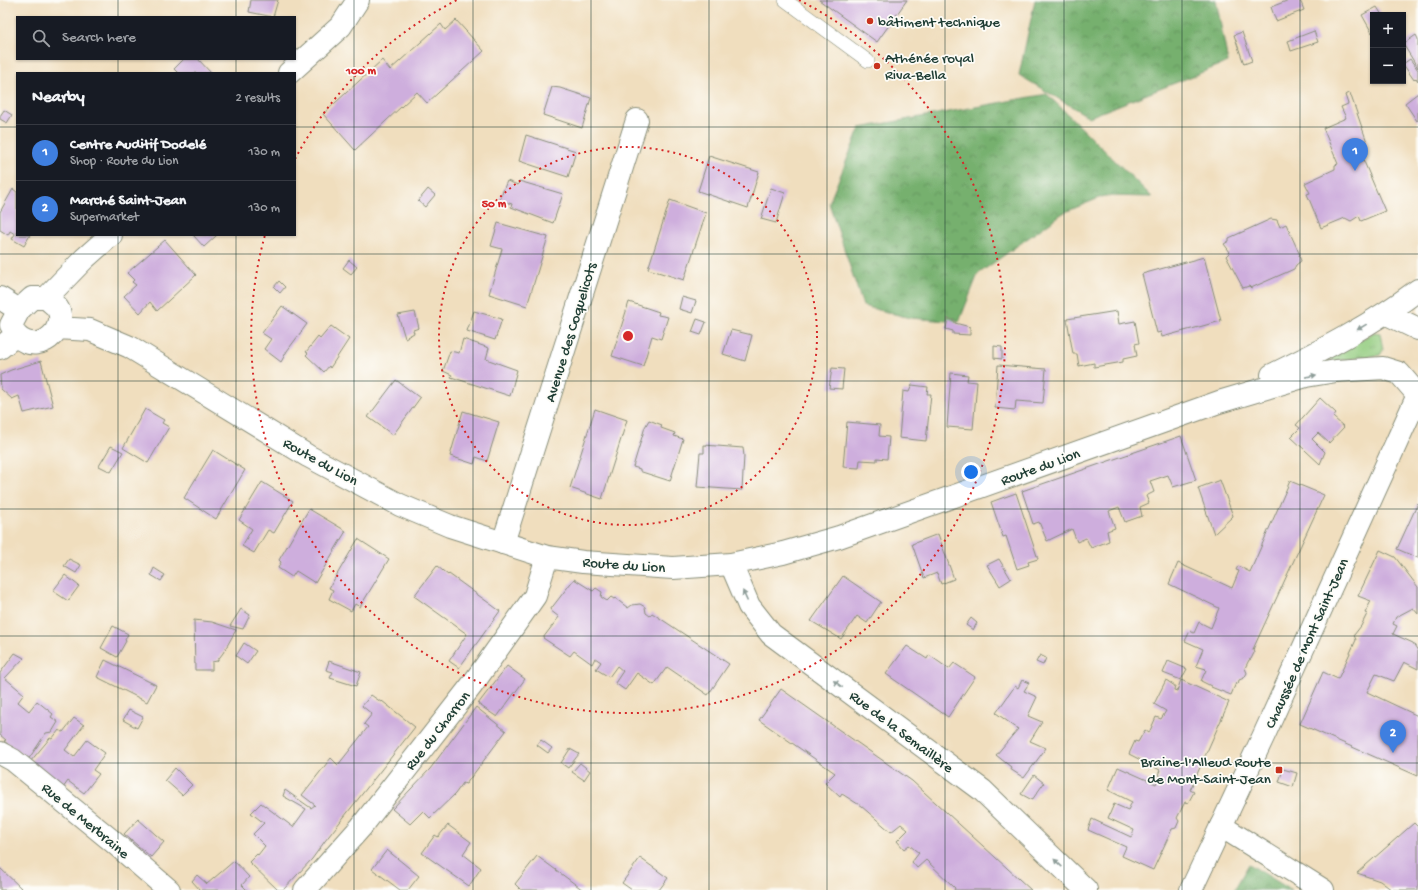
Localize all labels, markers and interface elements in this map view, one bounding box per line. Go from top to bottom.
map controls [1370,12,1406,84]
button: + [1370,12,1406,48]
place label: bâtiment technique [878,14,1000,32]
search box [16,16,296,60]
marker: bâtiment technique [865,16,875,26]
icon: search [30,27,52,49]
text: Search here [62,29,136,47]
button: − [1370,48,1406,84]
place label: Athénée royal Riva-Bella [885,50,974,85]
marker: Athénée royal Riva-Bella [872,61,882,71]
text: 100 m [345,65,376,79]
text: Nearby [32,88,85,108]
text: 2 results [235,91,280,106]
text: Centre Auditif Dodelé [70,136,206,154]
pin: 1 [1342,138,1368,171]
text: 1 [42,145,48,160]
text: 130 m [248,145,280,160]
text: Shop · Route du Lion [70,154,178,169]
text: Marché Saint-Jean [70,192,186,210]
text: 50 m [482,198,507,212]
text: 2 [42,201,48,216]
text: 130 m [248,201,280,216]
text: Supermarket [70,210,139,225]
street label: Avenue des Coquelicots [542,260,602,405]
one-way arrow [1357,323,1367,331]
centre of rings [621,329,635,343]
one-way arrow [1305,372,1317,378]
street label: Route du Lion [279,435,361,491]
street label: Route du Lion [999,445,1083,491]
your location [961,462,981,482]
street label: Route du Lion [582,554,666,578]
street label: Chaussée de Mont Saint-Jean [1262,556,1354,732]
one-way arrow [742,591,748,602]
one-way arrow [833,680,844,688]
street label: Rue du Charron [402,688,475,774]
street label: Rue de la Semaillère [845,688,957,778]
pin: 2 [1380,720,1406,753]
place label: Braine-l'Alleud Route de Mont-Saint-Jean [1140,754,1271,789]
marker: Braine-l'Alleud Route de Mont-Saint-Jean [1274,765,1284,775]
street label: Rue de Merbraine [37,779,133,864]
one-way arrow [1053,858,1063,868]

